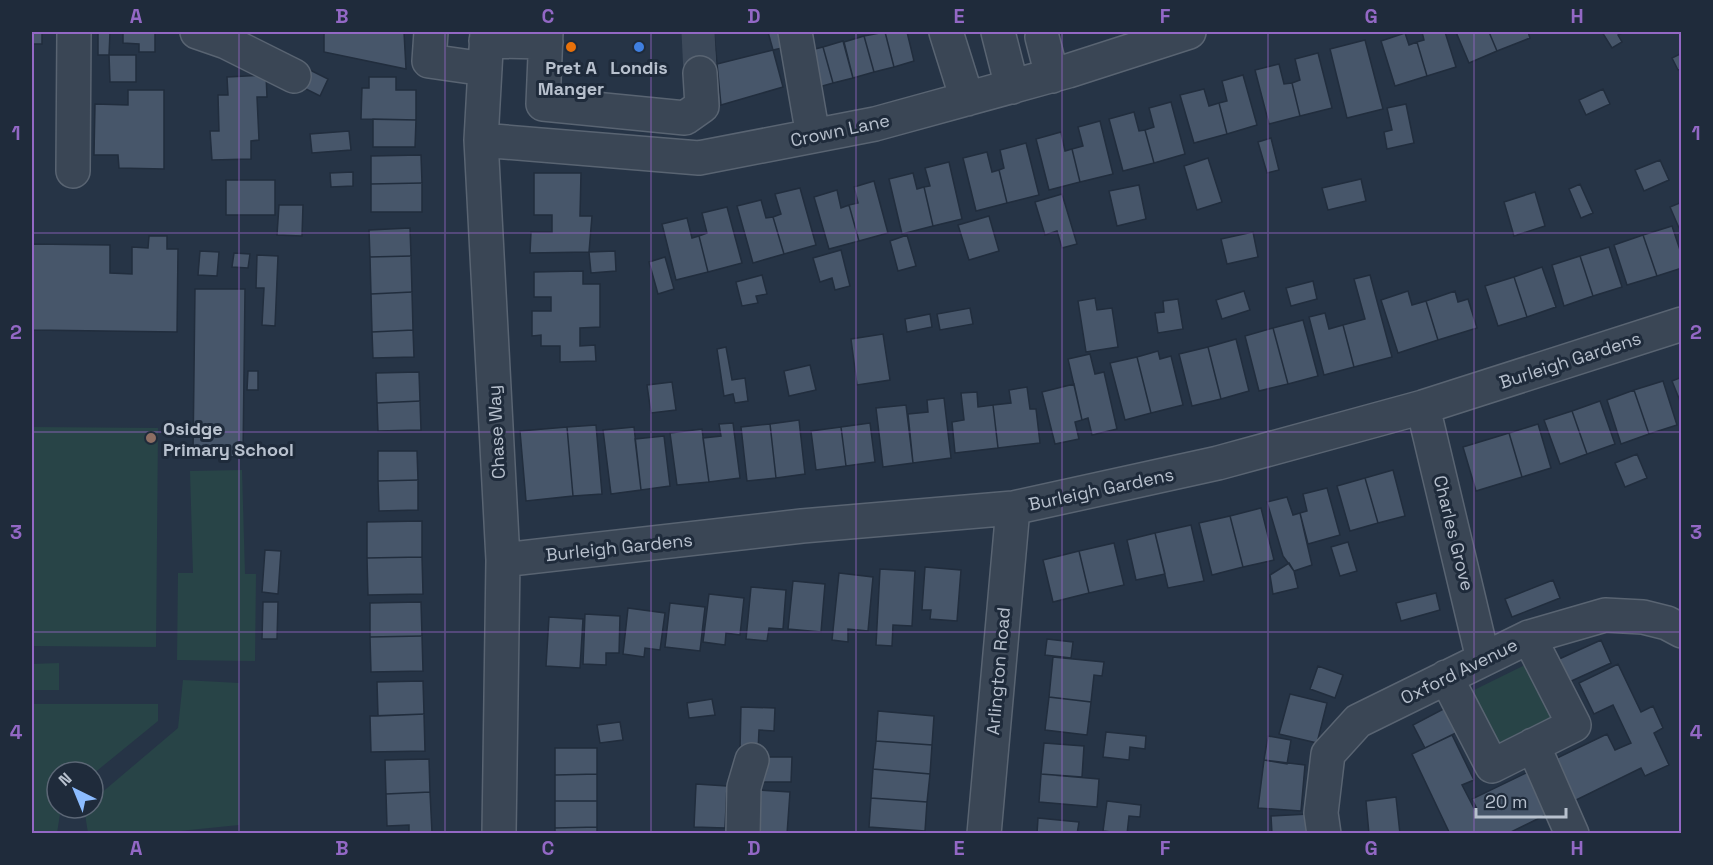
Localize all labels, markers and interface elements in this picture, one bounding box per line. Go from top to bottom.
text: A [130,3,143,29]
text: B [335,3,349,29]
text: C [542,3,555,29]
text: D [747,3,761,29]
text: E [953,3,965,29]
text: F [1160,3,1171,29]
text: G [1364,3,1378,29]
text: H [1570,3,1584,29]
marker: Pret A Manger [564,40,578,54]
marker: Londis [632,40,646,54]
place label: Pret A Manger [538,56,604,100]
place label: Londis [610,56,668,79]
street label: Crown Lane [788,108,892,152]
text: 1 [11,120,21,146]
text: 1 [1691,120,1701,146]
text: 2 [10,319,22,345]
text: 2 [1690,319,1702,345]
street label: Burleigh Gardens [1496,326,1644,394]
street label: Chase Way [482,384,510,480]
place label: Osidge Primary School [163,417,294,461]
marker: Osidge Primary School [144,431,158,445]
street label: Burleigh Gardens [1026,462,1176,516]
street label: Charles Grove [1429,473,1479,593]
text: 3 [10,519,22,545]
text: 3 [1690,519,1702,545]
street label: Burleigh Gardens [544,528,694,566]
street label: Arlington Road [981,606,1015,736]
street label: Oxford Avenue [1397,633,1521,709]
text: 4 [10,719,23,745]
text: 4 [1690,719,1703,745]
north arrow [45,760,105,820]
text: N [54,768,76,791]
scale bar [1476,781,1566,819]
text: 20 m [1485,790,1528,813]
text: A [130,835,143,861]
text: B [335,835,349,861]
text: C [542,835,555,861]
text: D [747,835,761,861]
text: E [953,835,965,861]
text: F [1160,835,1171,861]
text: G [1364,835,1378,861]
text: H [1570,835,1584,861]

